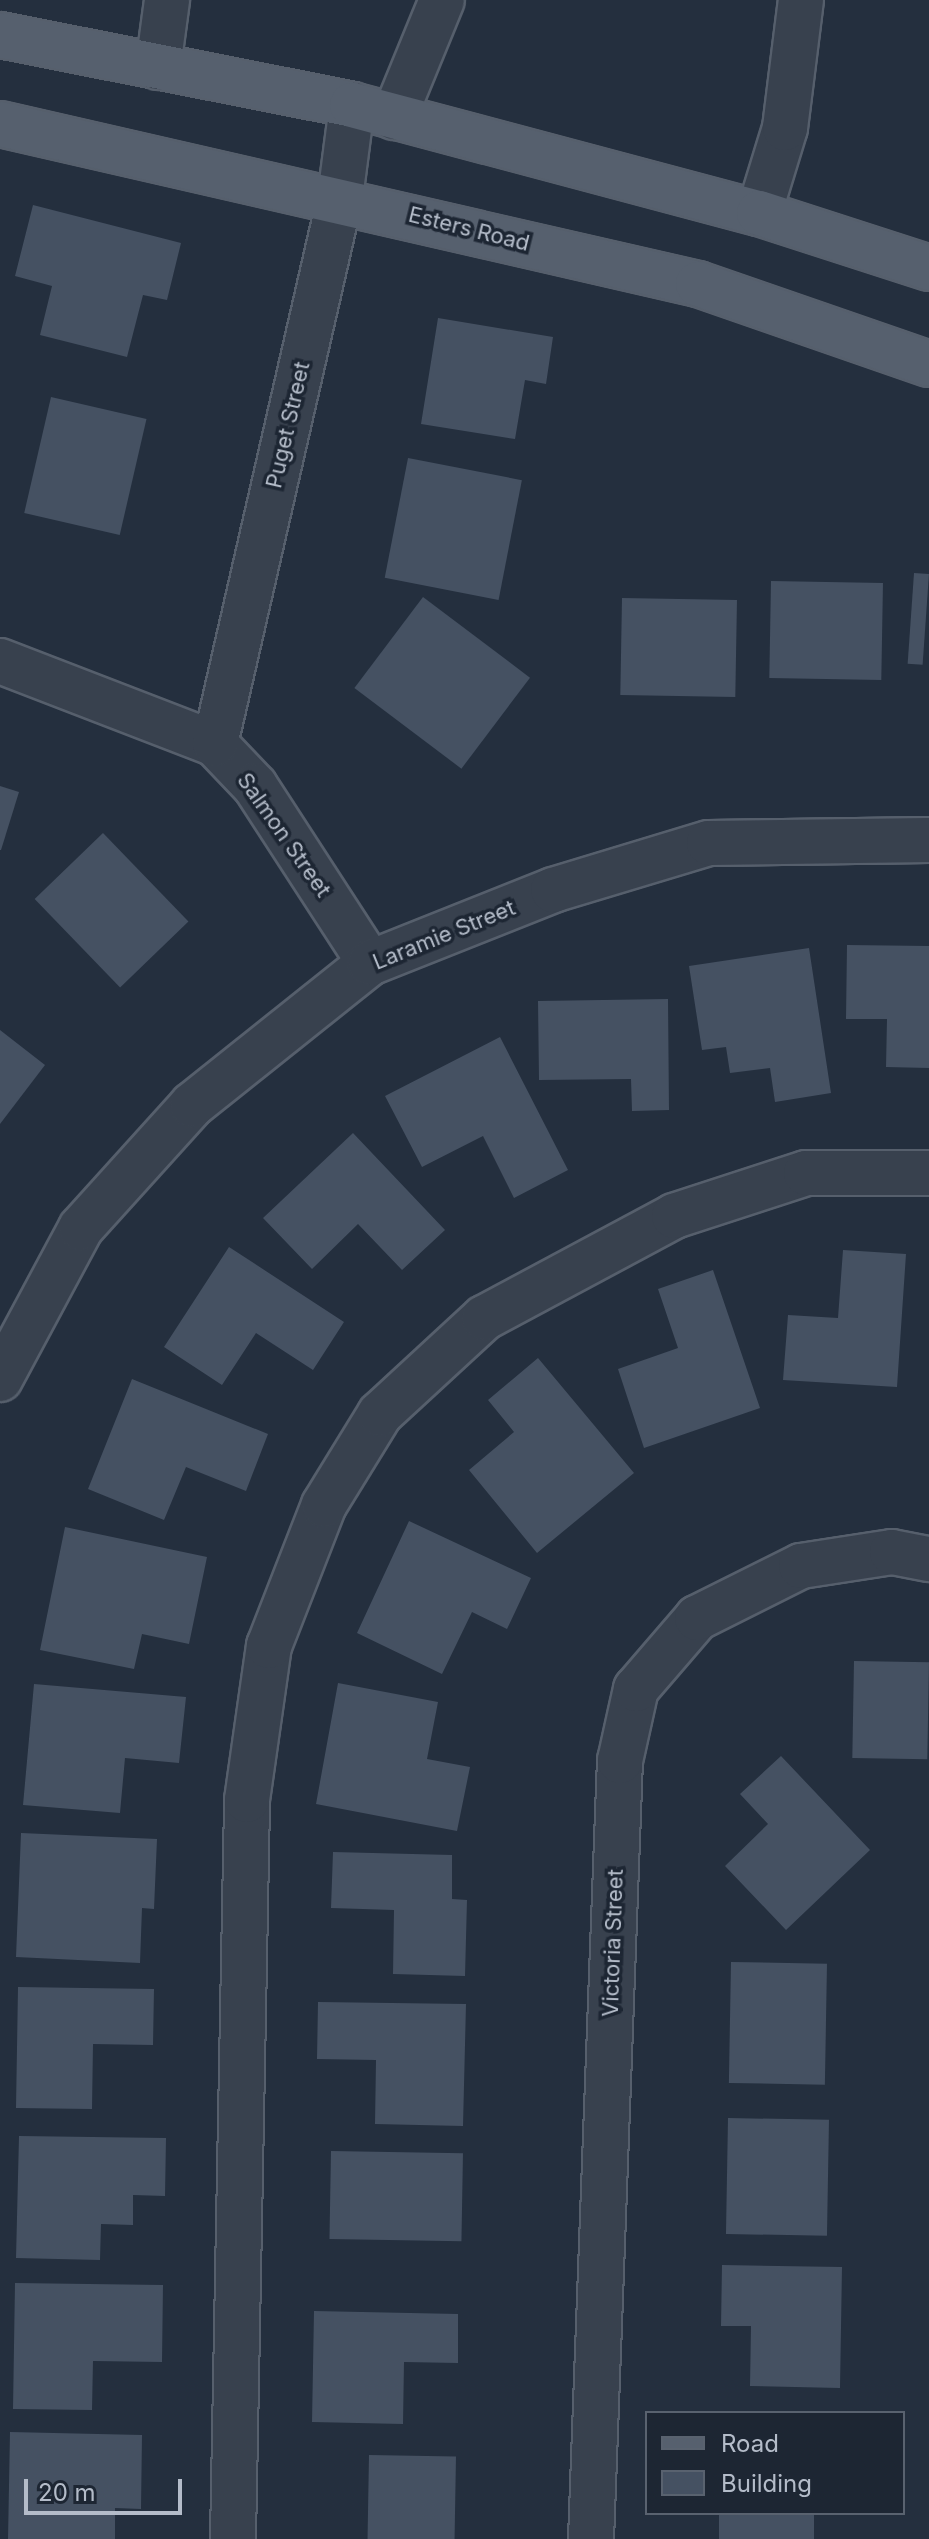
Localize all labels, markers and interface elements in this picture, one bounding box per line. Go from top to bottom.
street label: Esters Road [406,201,532,257]
street label: Puget Street [261,359,315,491]
street label: Salmon Street [231,768,337,902]
street label: Laramie Street [369,894,519,976]
street label: Victoria Street [597,1869,629,2017]
legend [645,2411,905,2515]
text: Road [721,2429,779,2458]
scale bar [28,2463,186,2513]
text: Building [721,2469,812,2498]
text: 20 m [38,2478,96,2507]

